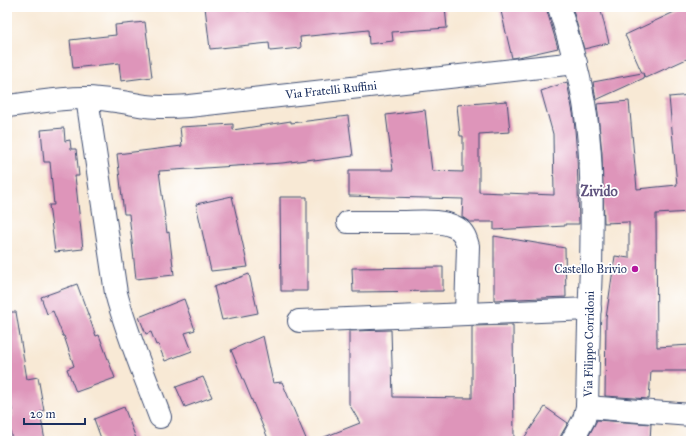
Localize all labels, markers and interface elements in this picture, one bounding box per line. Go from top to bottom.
street label: Via Fratelli Ruffini [283,78,378,102]
district label: Zivido [580,183,618,200]
place label: Castello Brivio [554,262,627,276]
marker: Castello Brivio [630,264,640,274]
street label: Via Filippo Corridoni [581,290,597,398]
scale bar [24,400,85,426]
text: 20 m [30,407,56,421]

